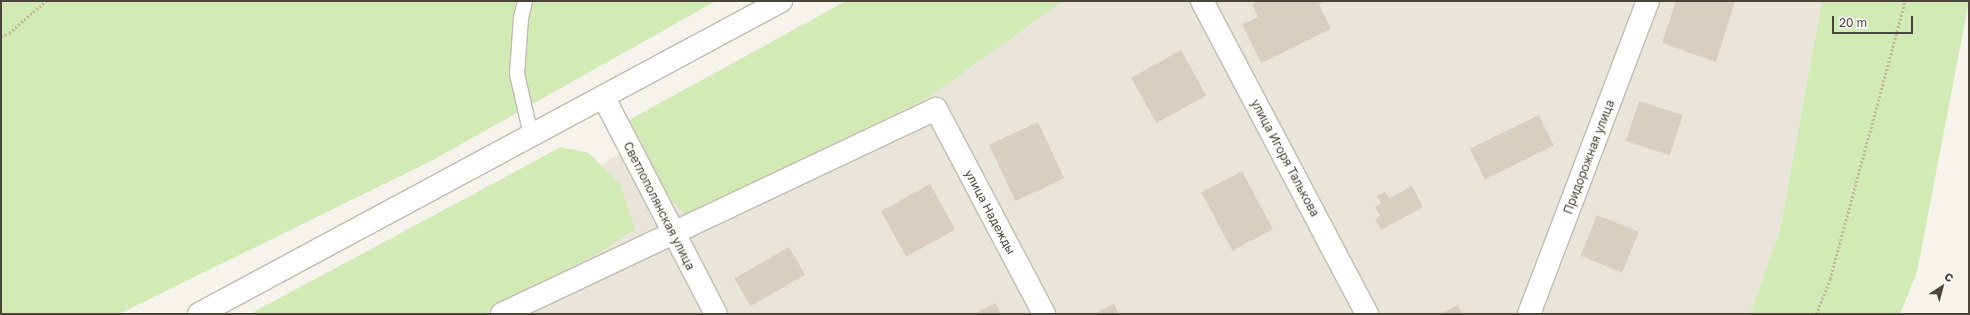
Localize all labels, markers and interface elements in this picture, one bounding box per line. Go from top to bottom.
scale bar [1834,8,1915,34]
text: 20 m [1839,15,1867,30]
street label: улица Игоря Талькова [1248,97,1322,219]
street label: Придорожная улица [1561,98,1617,216]
street label: Светлополянская улица [620,139,698,273]
street label: улица Надежды [962,167,1018,257]
north arrow [1922,267,1962,307]
text: С [1942,269,1956,284]

